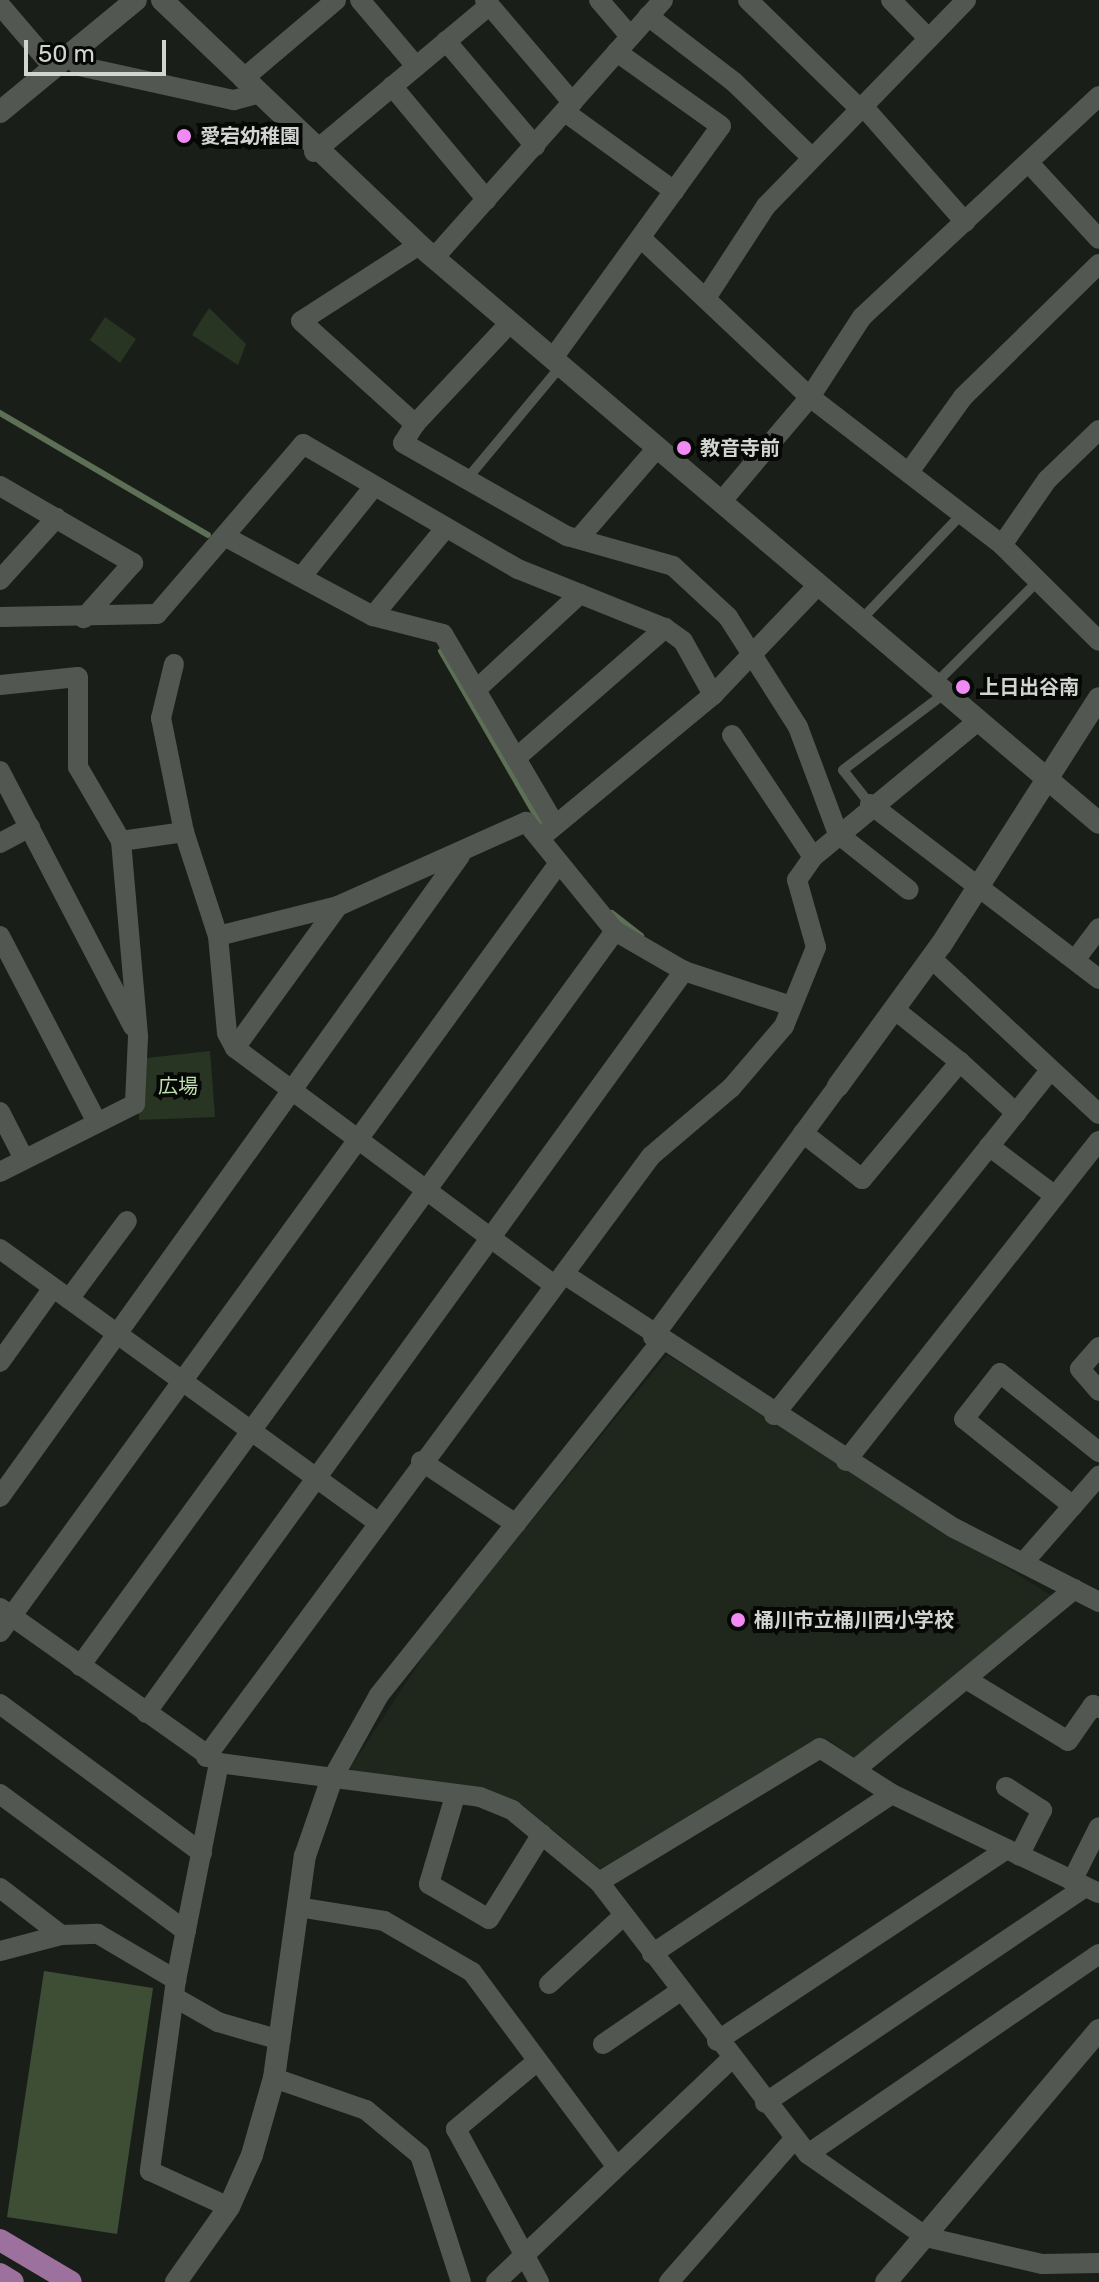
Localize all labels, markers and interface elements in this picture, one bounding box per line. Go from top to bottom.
scale bar [28,24,170,74]
text: 50 m [38,40,95,68]
place label: 愛宕幼稚園 [200,124,300,148]
marker: 愛宕幼稚園 [175,127,193,145]
place label: 教音寺前 [700,436,780,460]
marker: 教音寺前 [675,439,693,457]
place label: 上日出谷南 [979,675,1079,699]
marker: 上日出谷南 [954,678,972,696]
park label: 広場 [158,1074,198,1098]
place label: 桶川市立桶川西小学校 [754,1608,954,1632]
marker: 桶川市立桶川西小学校 [729,1611,747,1629]

